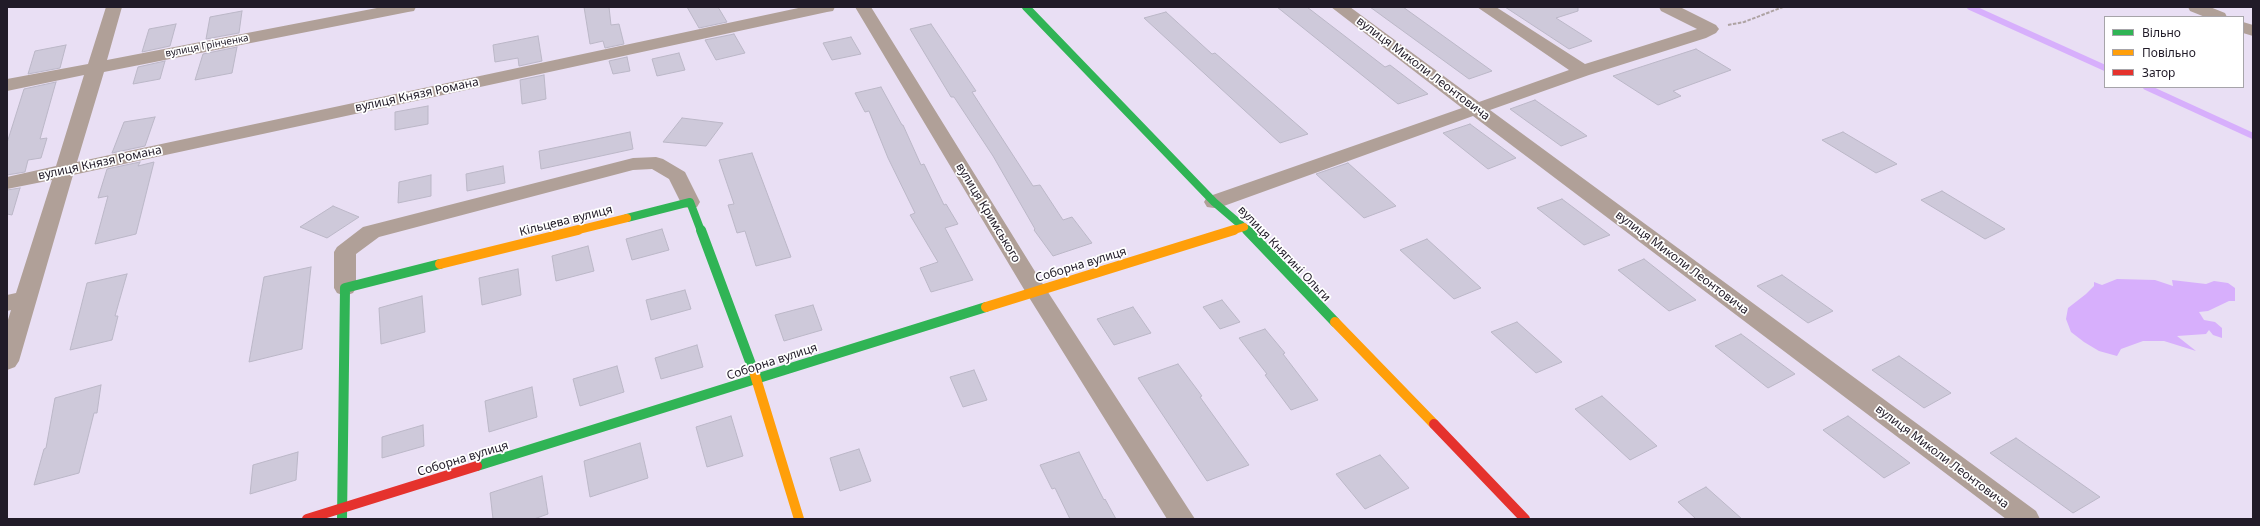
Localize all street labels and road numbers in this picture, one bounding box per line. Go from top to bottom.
street label: вулиця Миколи Леонтовича [1353,14,1493,124]
street label: вулиця Грінченка [164,32,250,60]
street label: вулиця Князя Романа [354,75,480,115]
street label: вулиця Князя Романа [37,143,163,183]
street label: вулиця Кримського [953,161,1023,265]
street label: Кільцева вулиця [518,202,614,240]
street label: вулиця Княгині Ольги [1235,203,1333,305]
street label: вулиця Миколи Леонтовича [1612,208,1752,318]
street label: Соборна вулиця [1034,244,1128,286]
street label: Соборна вулиця [725,341,819,383]
street label: вулиця Миколи Леонтовича [1872,402,2012,512]
street label: Соборна вулиця [416,438,510,480]

